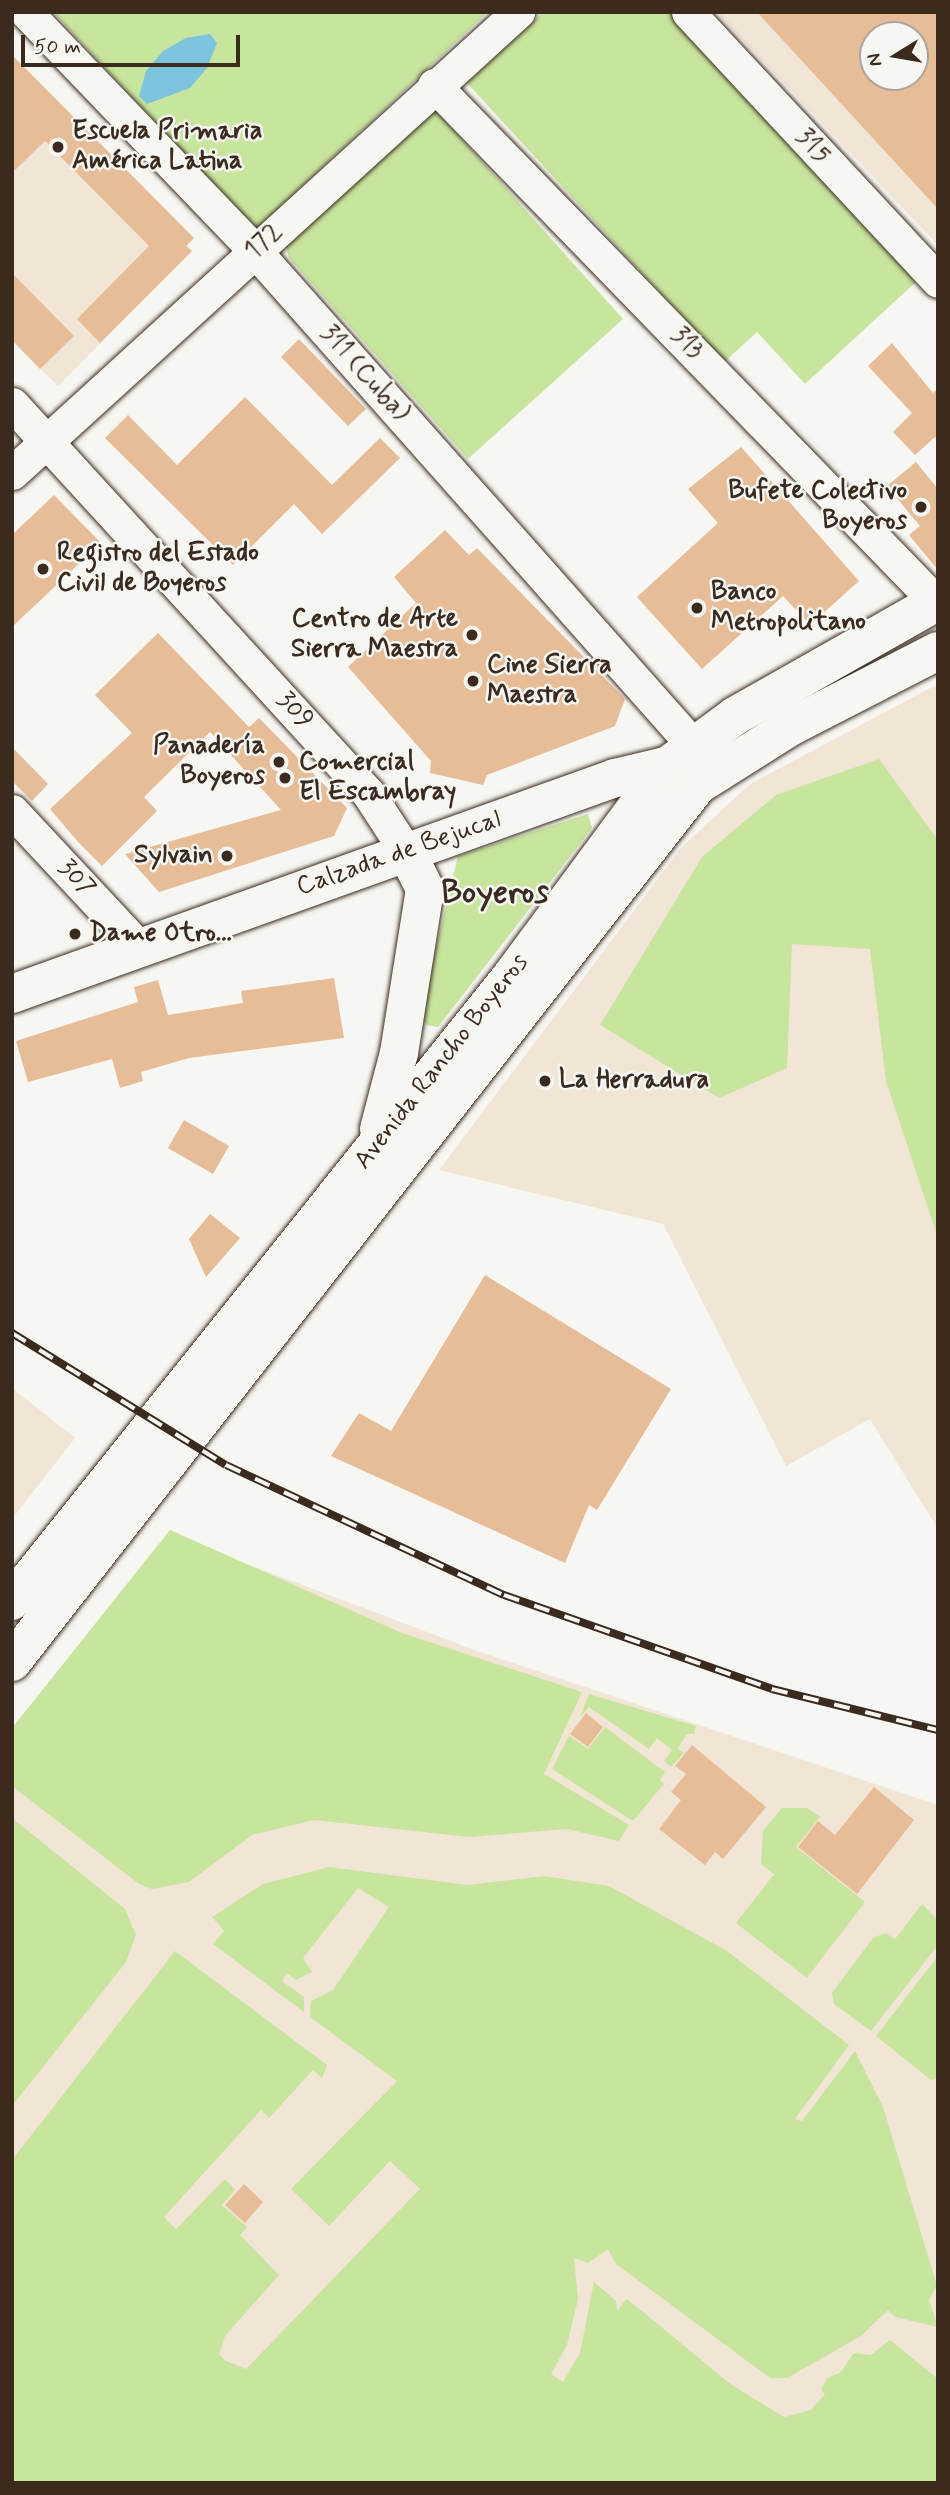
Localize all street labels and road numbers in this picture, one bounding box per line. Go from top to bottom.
street label: 315 [788,123,836,171]
street label: 172 [239,217,289,267]
street label: 311 (Cuba) [313,319,415,429]
street label: 313 [663,321,709,367]
street label: 309 [269,686,319,736]
street label: Calzada de Bejucal [294,805,504,903]
street label: 307 [51,853,101,905]
street label: Avenida Rancho Boyeros [348,948,536,1176]

